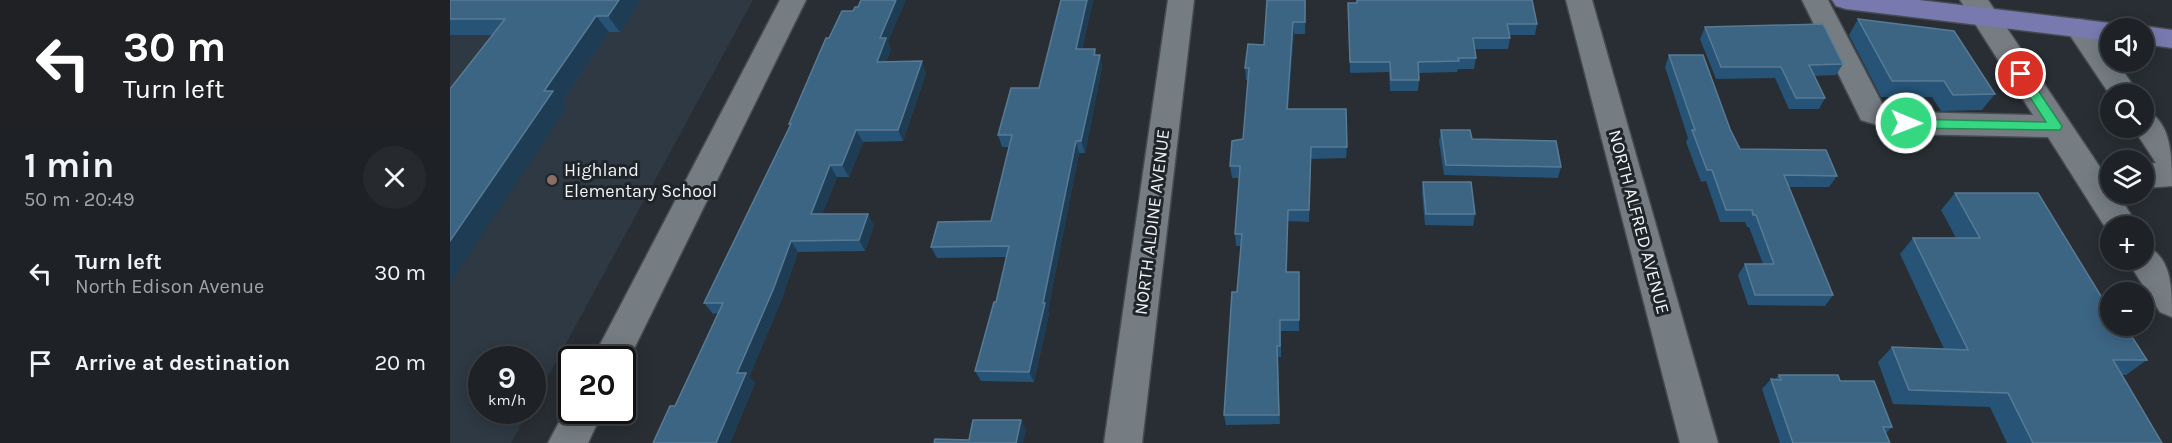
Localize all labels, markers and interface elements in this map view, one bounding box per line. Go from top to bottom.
map controls [2100,18,2154,336]
button: sound [2100,18,2154,72]
text: 30 m [123,22,226,72]
icon: left [24,24,102,102]
pin [1995,48,2046,99]
icon: arrive [2004,57,2037,90]
text: Turn left [123,73,224,105]
button: search [2100,84,2154,138]
position arrow [1874,91,1938,155]
street label: NORTH ALFRED AVENUE [1604,127,1674,317]
street label: NORTH ALDINE AVENUE [1130,128,1174,316]
text: 1 min [24,144,114,186]
button: close [363,146,426,209]
button: layers [2100,150,2154,204]
place label: Highland Elementary School [564,159,717,202]
marker: Highland Elementary School [545,173,559,187]
text: 50 m · 20:49 [24,188,135,211]
button: + [2100,216,2154,270]
text: Turn left [75,249,162,275]
icon: left [24,257,57,290]
text: 30 m [374,260,426,286]
text: North Edison Avenue [75,275,264,298]
button: − [2100,282,2154,336]
speed limit sign: 20 [558,346,636,424]
icon: arrive [24,347,57,380]
text: Arrive at destination [75,350,290,376]
text: 20 m [374,350,426,376]
text: 9 [498,360,516,396]
text: km/h [488,391,526,409]

